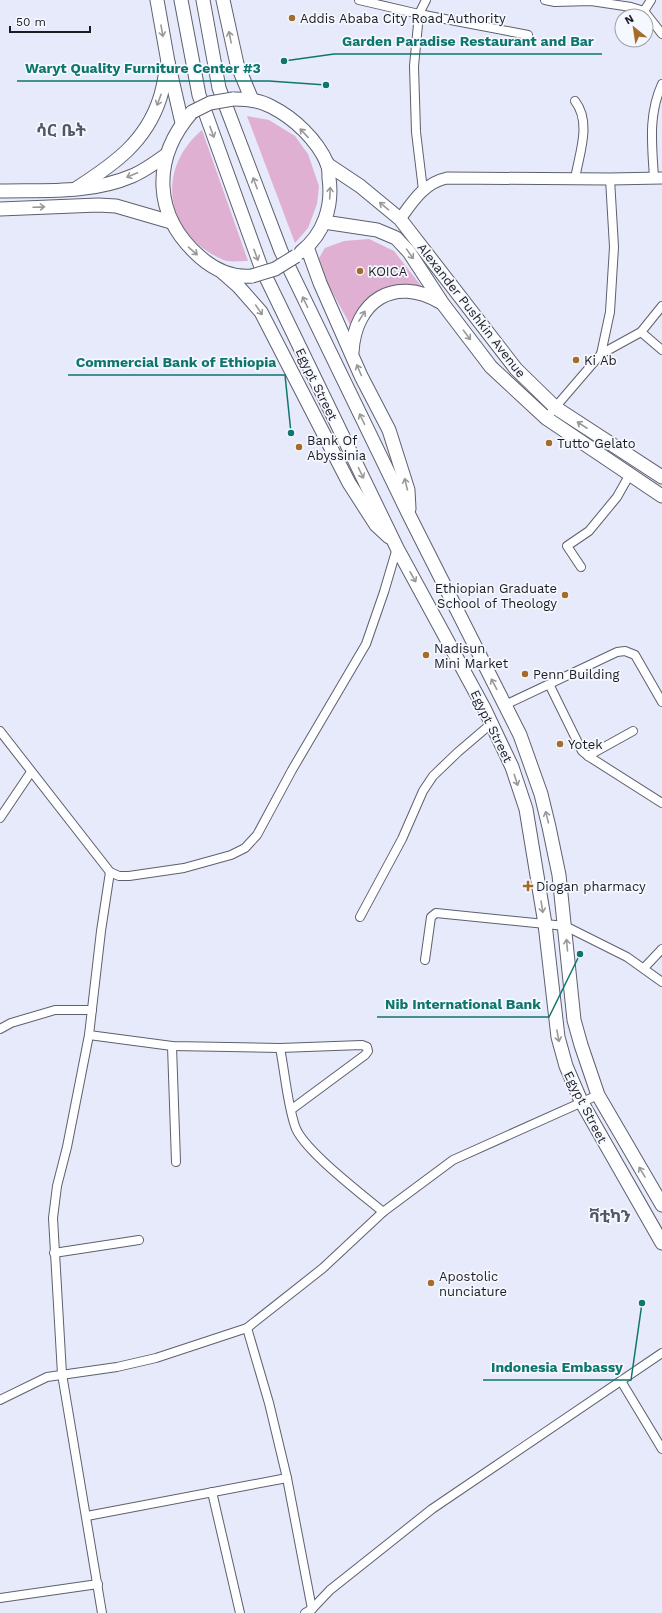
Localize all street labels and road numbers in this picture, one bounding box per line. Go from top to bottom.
street label: Alexander Pushkin Avenue [414,240,529,381]
street label: Egypt Street [293,345,341,423]
street label: Egypt Street [468,687,516,765]
street label: Egypt Street [561,1069,610,1146]

